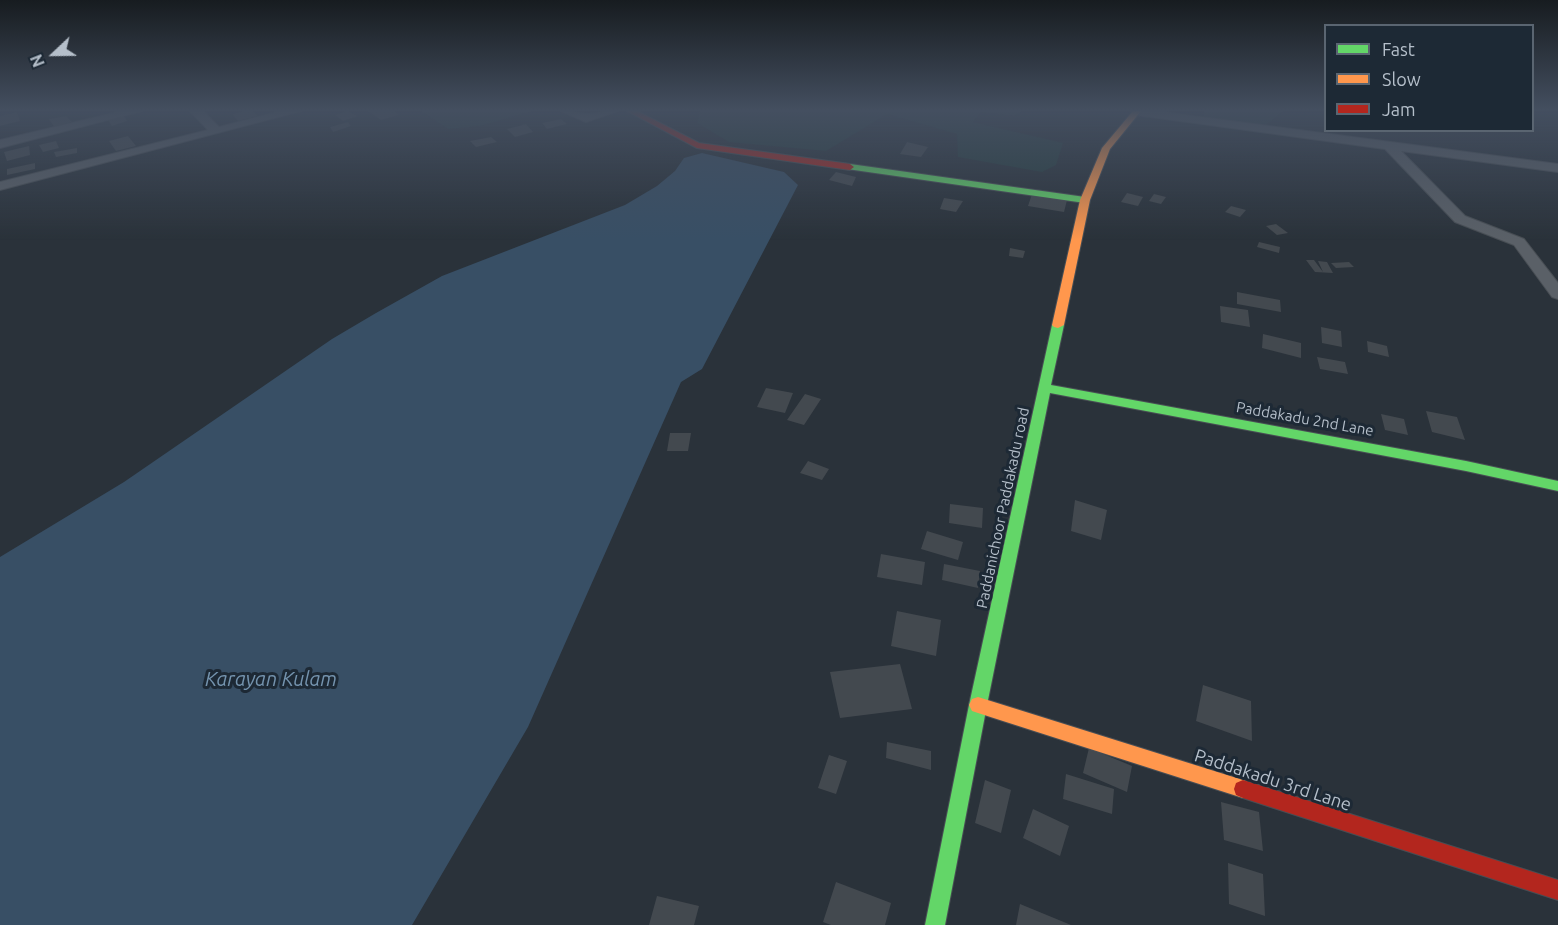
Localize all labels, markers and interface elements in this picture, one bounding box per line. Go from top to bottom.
north arrow [24,24,84,84]
legend [1324,24,1534,132]
text: Fast [1382,39,1415,59]
text: N [27,52,48,70]
text: Slow [1382,69,1421,89]
text: Jam [1382,99,1416,119]
street label: Paddakadu 2nd Lane [1235,398,1375,440]
street label: Paddanichoor Paddakadu road [973,406,1033,610]
water label: Karayan Kulam [205,667,337,691]
street label: Paddakadu 3rd Lane [1192,744,1354,816]

